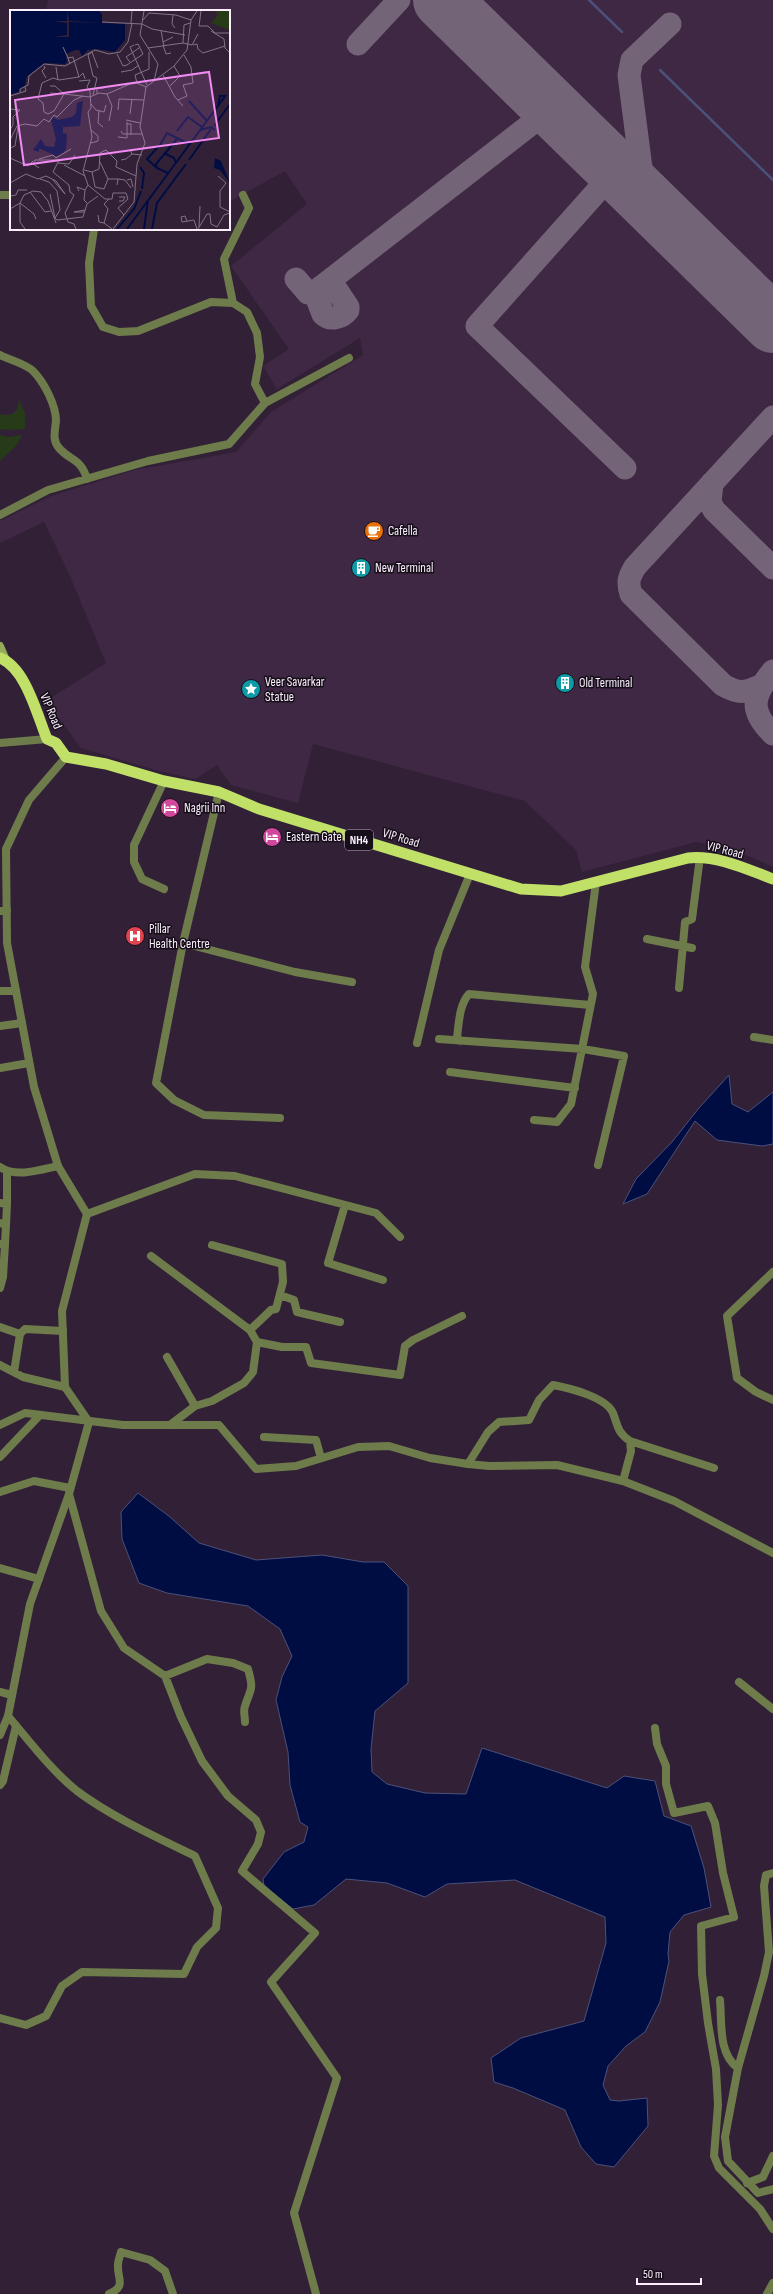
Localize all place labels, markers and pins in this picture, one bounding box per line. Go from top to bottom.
cafe icon: Cafella [363,520,385,542]
place label: Cafella [388,523,418,539]
building icon: New Terminal [350,557,372,579]
place label: New Terminal [375,560,433,576]
building icon: Old Terminal [554,672,576,694]
place label: Veer Savarkar Statue [265,674,325,705]
place label: Old Terminal [579,675,632,691]
place icon: Veer Savarkar Statue [240,678,262,700]
hotel icon: Nagrii Inn [159,797,181,819]
place label: Nagrii Inn [184,800,225,816]
hotel icon: Eastern Gate [261,826,283,848]
place label: Eastern Gate [286,829,342,845]
place label: Pillar Health Centre [149,921,210,952]
hospital icon: Pillar Health Centre [124,925,146,947]

